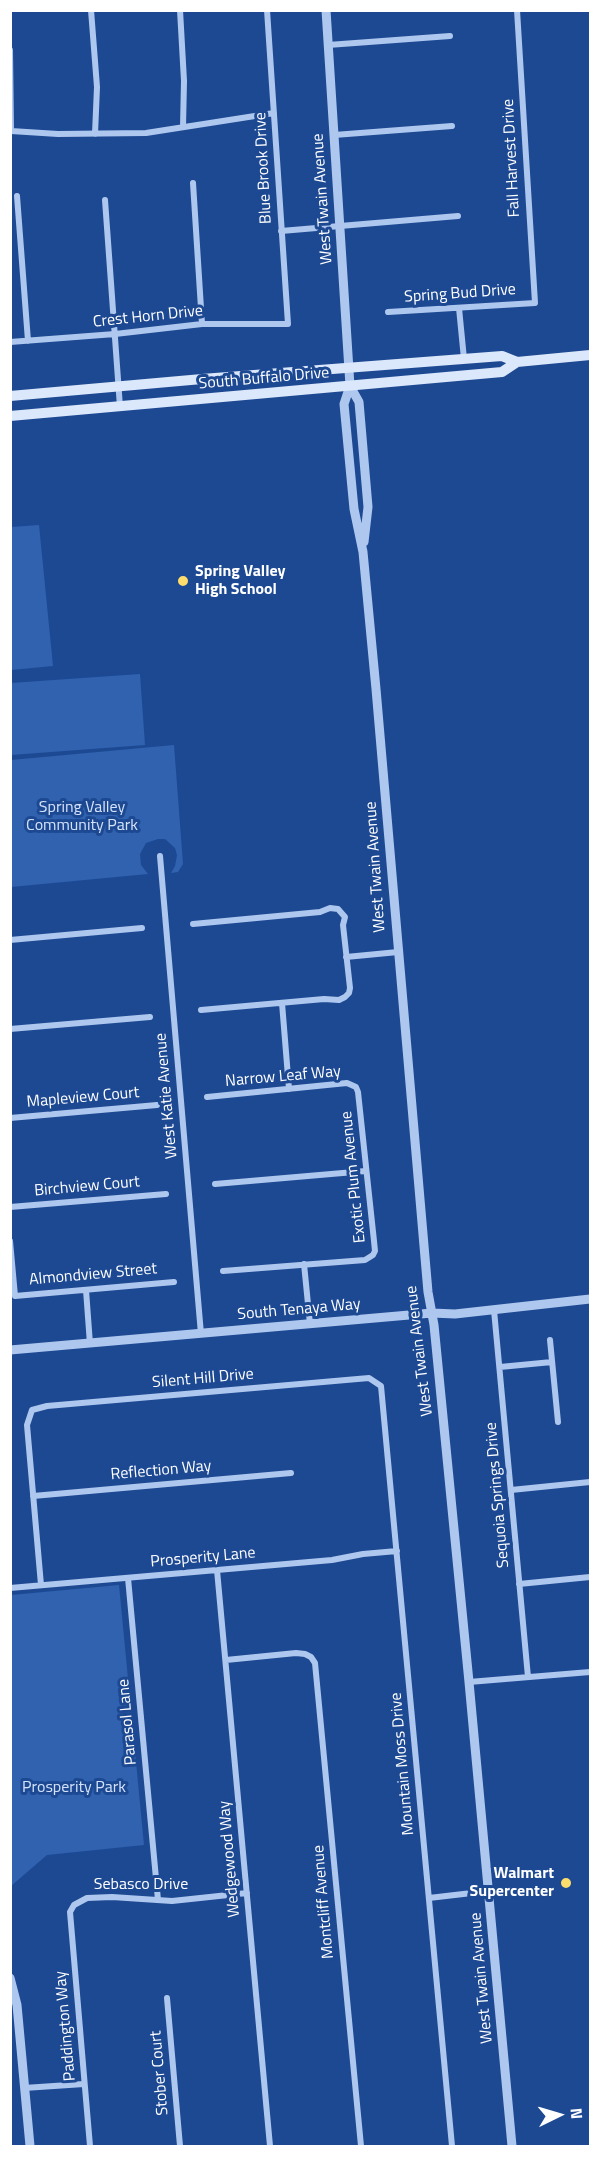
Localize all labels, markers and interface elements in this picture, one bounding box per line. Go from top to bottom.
street label: Fall Harvest Drive [499,98,525,218]
street label: Blue Brook Drive [251,112,277,224]
street label: West Twain Avenue [309,133,337,265]
street label: Spring Bud Drive [404,281,516,307]
street label: Crest Horn Drive [92,302,204,332]
street label: South Buffalo Drive [198,364,330,394]
place label: Spring Valley High School [195,562,286,600]
marker: Spring Valley High School [176,574,190,588]
park label: Spring Valley Community Park [26,798,138,836]
street label: West Twain Avenue [362,801,390,933]
street label: West Katie Avenue [152,1032,182,1160]
street label: Narrow Leaf Way [224,1062,342,1092]
street label: Mapleview Court [26,1084,140,1112]
street label: Exotic Plum Avenue [338,1110,370,1244]
street label: Birchview Court [33,1173,141,1201]
street label: Almondview Street [28,1260,158,1290]
street label: West Twain Avenue [402,1285,438,1417]
street label: South Tenaya Way [237,1295,361,1325]
street label: Silent Hill Drive [151,1365,255,1393]
street label: Sequoia Springs Drive [482,1421,514,1569]
street label: Reflection Way [110,1457,212,1485]
street label: Prosperity Lane [150,1544,256,1572]
street label: Parasol Lane [115,1678,141,1766]
street label: Mountain Moss Drive [387,1692,419,1836]
park label: Prosperity Park [22,1778,126,1798]
street label: Wedgewood Way [215,1800,245,1918]
street label: Montcliff Avenue [309,1844,339,1960]
place label: Walmart Supercenter [470,1864,554,1902]
street label: Sebasco Drive [94,1875,188,1895]
marker: Walmart Supercenter [559,1876,573,1890]
street label: West Twain Avenue [467,1912,497,2044]
street label: Paddington Way [52,1970,80,2082]
street label: Stober Court [147,2030,173,2116]
north arrow [529,2085,589,2145]
text: N [564,2107,589,2120]

